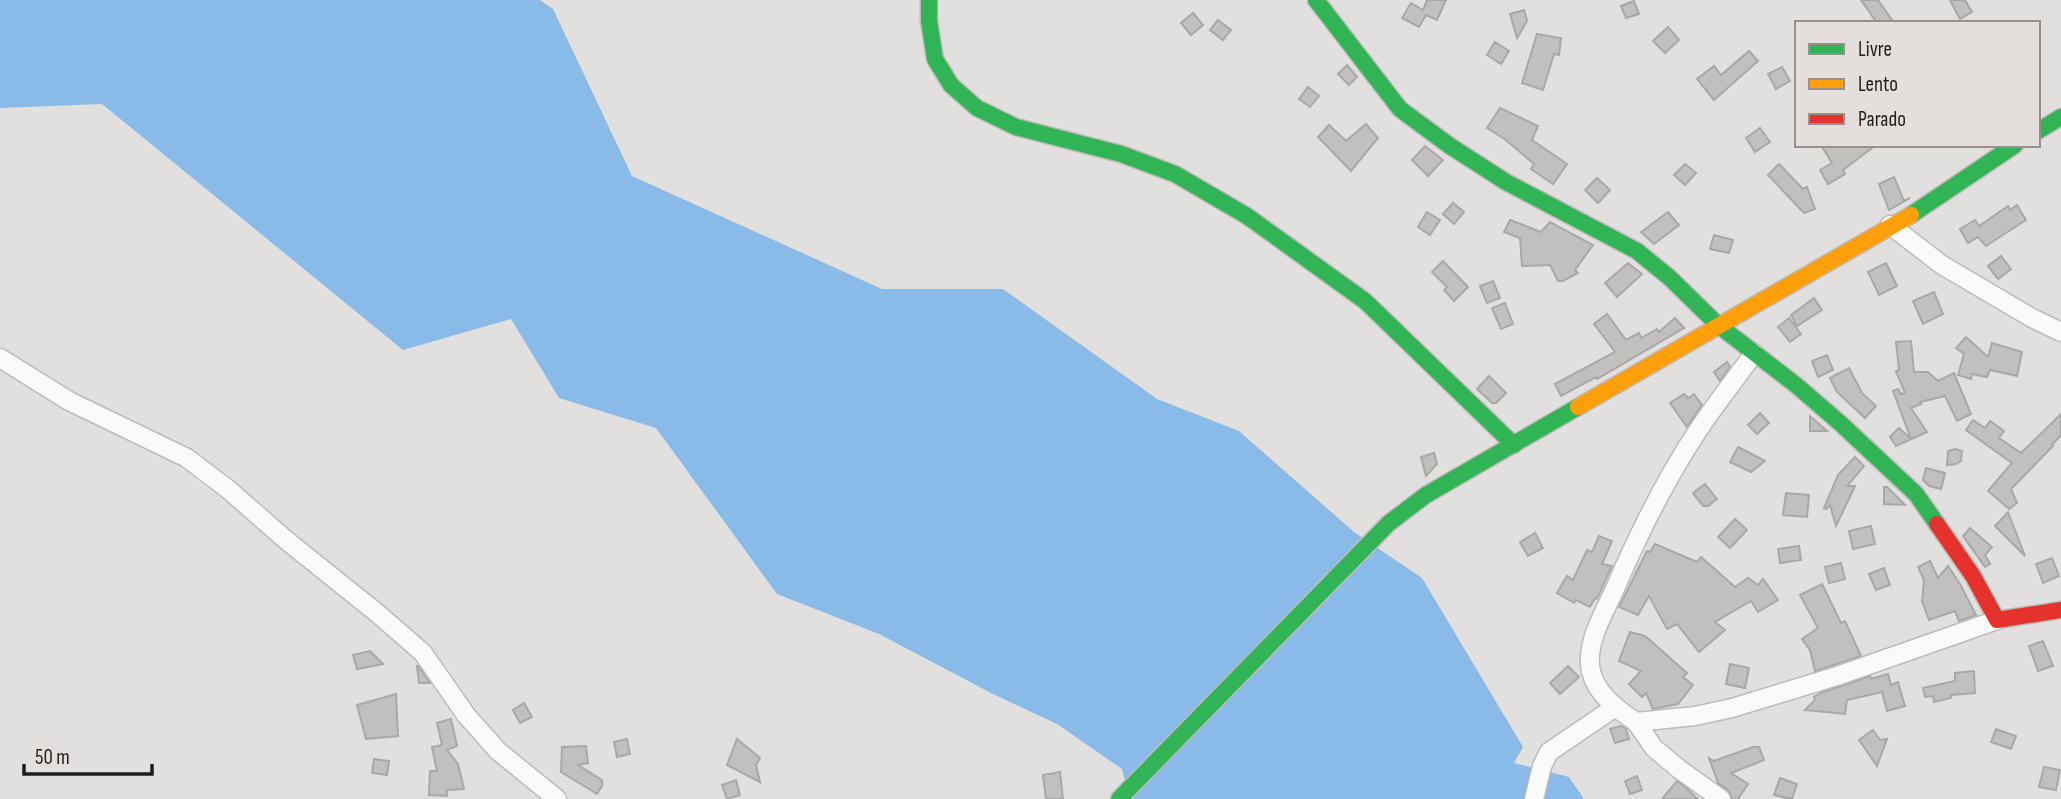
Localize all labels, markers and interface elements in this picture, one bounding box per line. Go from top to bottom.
legend [1795,21,2040,147]
text: Livre [1858,37,1892,62]
text: Lento [1858,72,1898,97]
text: Parado [1858,107,1906,132]
scale bar [24,732,152,776]
text: 50 m [35,745,70,770]

